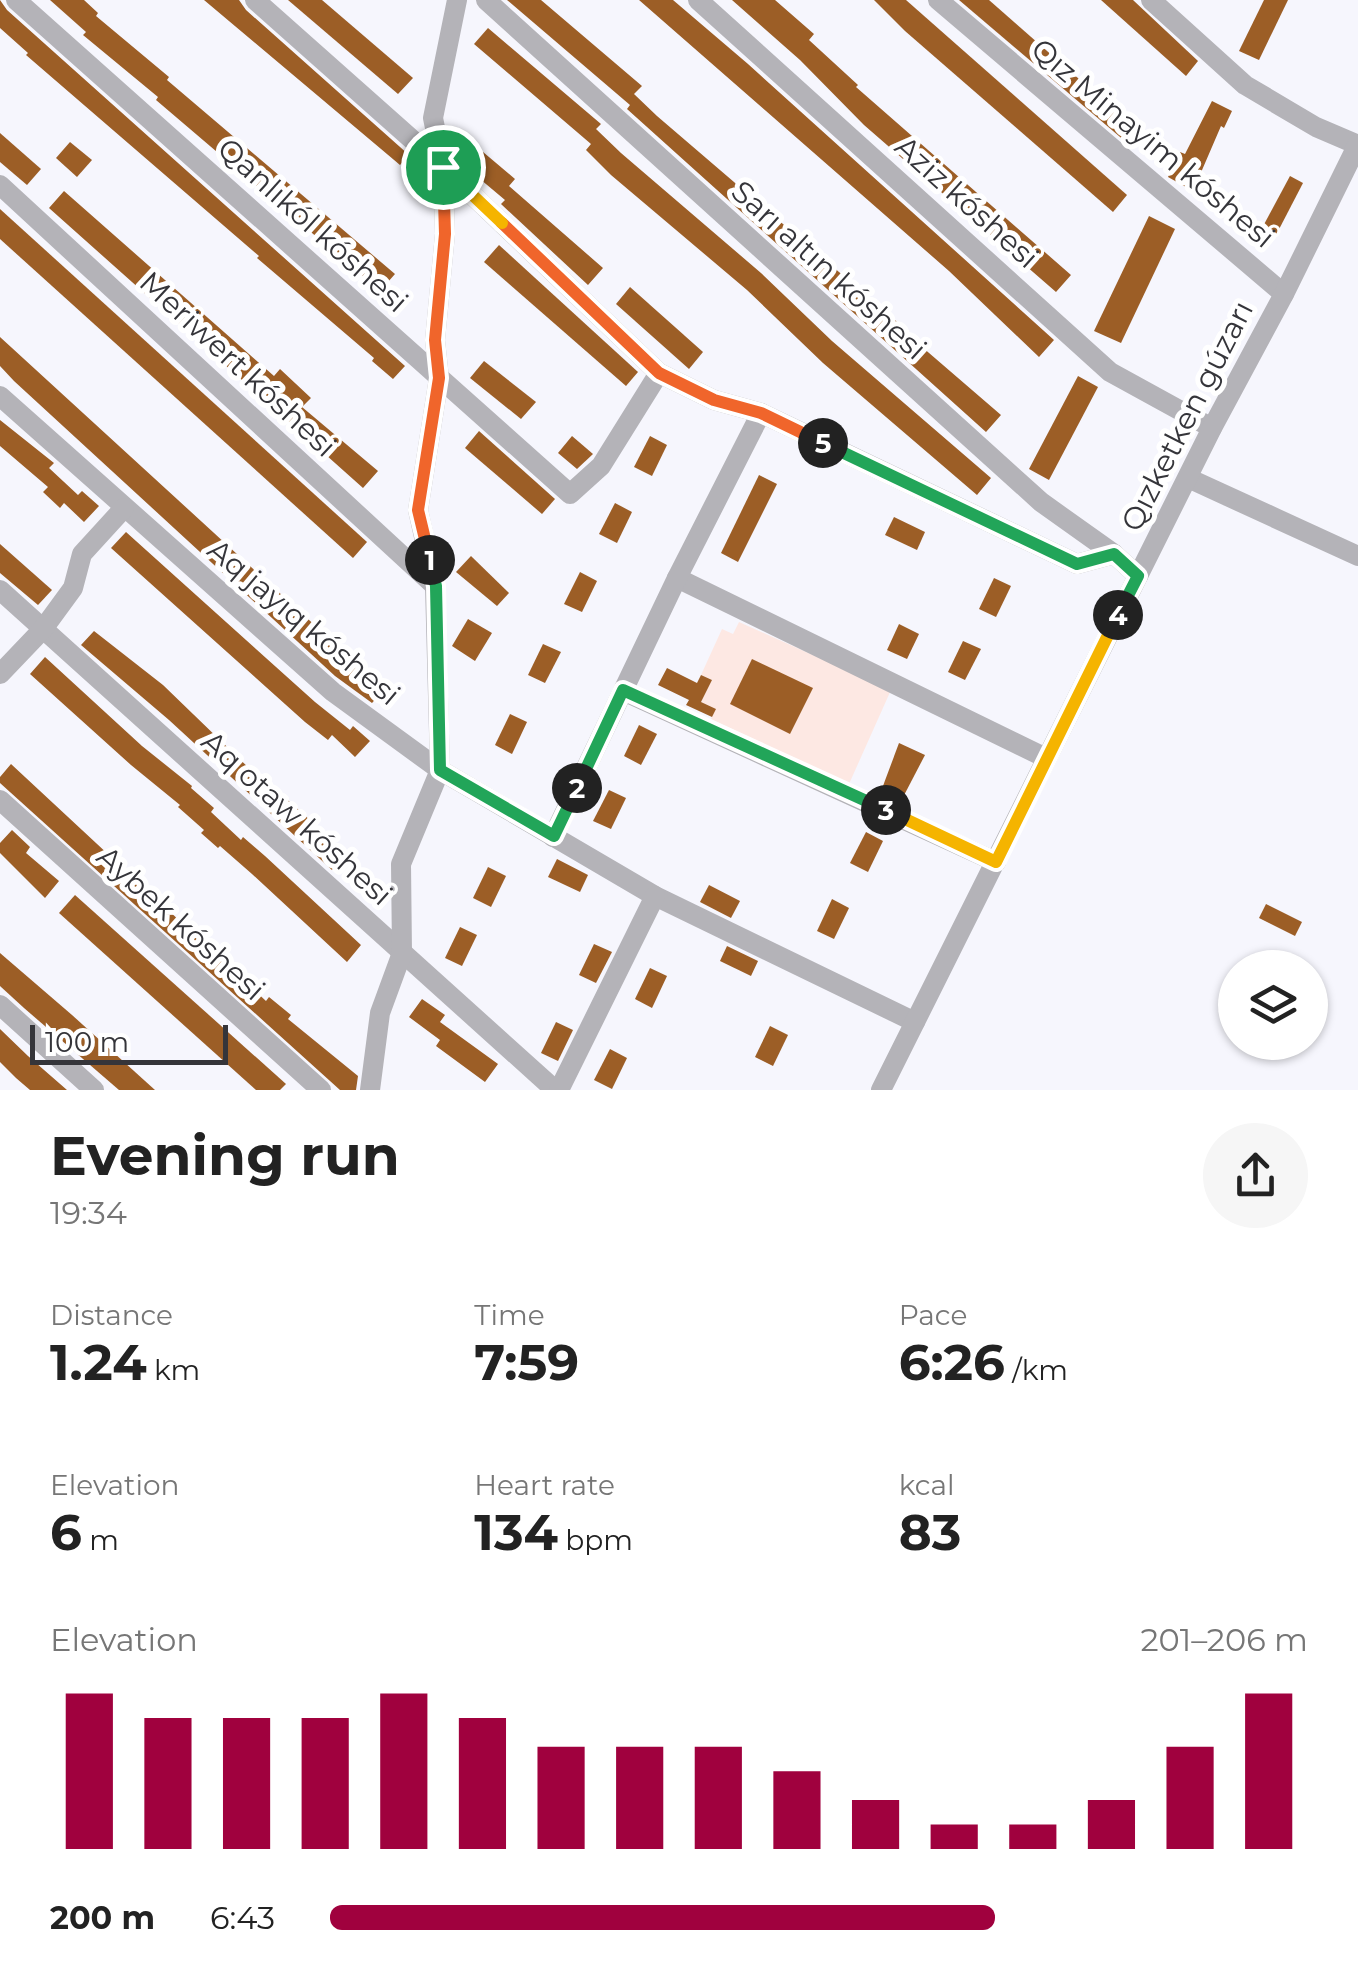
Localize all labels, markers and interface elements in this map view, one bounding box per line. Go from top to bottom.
street label: Qız Minayim kóshesi [1024,30,1282,256]
pin [401,125,486,210]
street label: Aziz kóshesi [888,128,1046,276]
street label: Qanlıkól kóshesi [210,130,416,320]
icon: arrive [416,140,471,195]
street label: Sarı altın kóshesi [724,173,934,367]
street label: Meriwert kóshesi [132,263,344,465]
street label: Qızketken gúzarı [1113,295,1261,537]
pin: 5 [798,418,848,468]
text: 5 [815,426,831,460]
street label: Aq jayıq kóshesi [200,531,408,713]
pin: 1 [405,535,455,585]
text: 1 [425,543,435,577]
pin: 4 [1093,590,1143,640]
text: 4 [1108,598,1128,632]
street label: Aq otaw kóshesi [194,723,400,913]
pin: 2 [552,763,602,813]
text: 2 [569,771,585,805]
pin: 3 [861,785,911,835]
text: 3 [878,793,894,827]
street label: Aybek kóshesi [89,838,273,1008]
map controls [1218,950,1328,1060]
button: layers [1218,950,1328,1060]
scale bar [30,1020,228,1064]
text: 100 m [45,1025,129,1059]
text: Evening run [50,1122,400,1189]
button: share [1203,1123,1308,1228]
text: 19:34 [50,1193,127,1232]
text: Distance [50,1298,173,1332]
text: Time [474,1298,545,1332]
text: Pace [899,1298,967,1332]
text: 1.24 [50,1332,147,1393]
text: 7:59 [474,1332,579,1393]
text: 6:26 [899,1332,1005,1393]
text: km [147,1353,200,1387]
text: /km [1005,1353,1068,1387]
text: Elevation [50,1468,179,1502]
text: Heart rate [474,1468,615,1502]
text: kcal [899,1468,955,1502]
text: 6 [50,1502,82,1563]
text: 134 [474,1502,558,1563]
text: 83 [899,1502,961,1563]
text: m [82,1523,119,1557]
text: bpm [558,1523,633,1557]
text: Elevation [50,1620,198,1659]
text: 201–206 m [1140,1620,1308,1659]
text: 200 m [50,1898,155,1937]
text: 6:43 [210,1898,275,1937]

